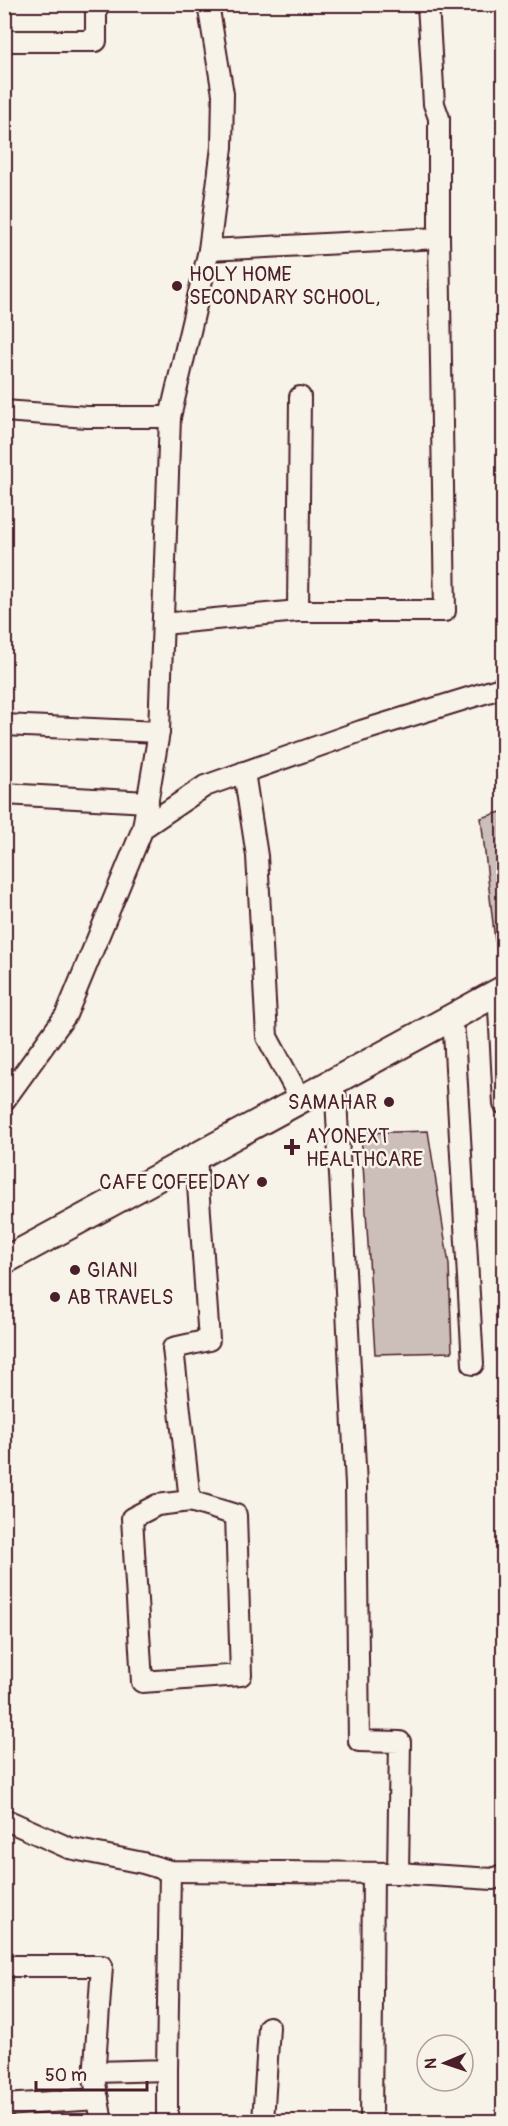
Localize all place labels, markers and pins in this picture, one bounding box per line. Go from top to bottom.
place label: HOLY HOME SECONDARY SCHOOL, [189,262,380,310]
marker: HOLY HOME SECONDARY SCHOOL, [170,279,184,293]
place label: SAMAHAR [288,1090,377,1115]
marker: SAMAHAR [382,1095,396,1109]
place label: AYONEXT HEALTHCARE [306,1124,423,1172]
marker: AYONEXT HEALTHCARE [283,1138,301,1156]
place label: CAFE COFEE DAY [99,1170,250,1195]
marker: CAFE COFEE DAY [255,1175,269,1189]
place label: GIANI [87,1258,138,1283]
marker: GIANI [68,1263,82,1277]
place label: AB TRAVELS [67,1285,173,1310]
marker: AB TRAVELS [48,1290,62,1304]

